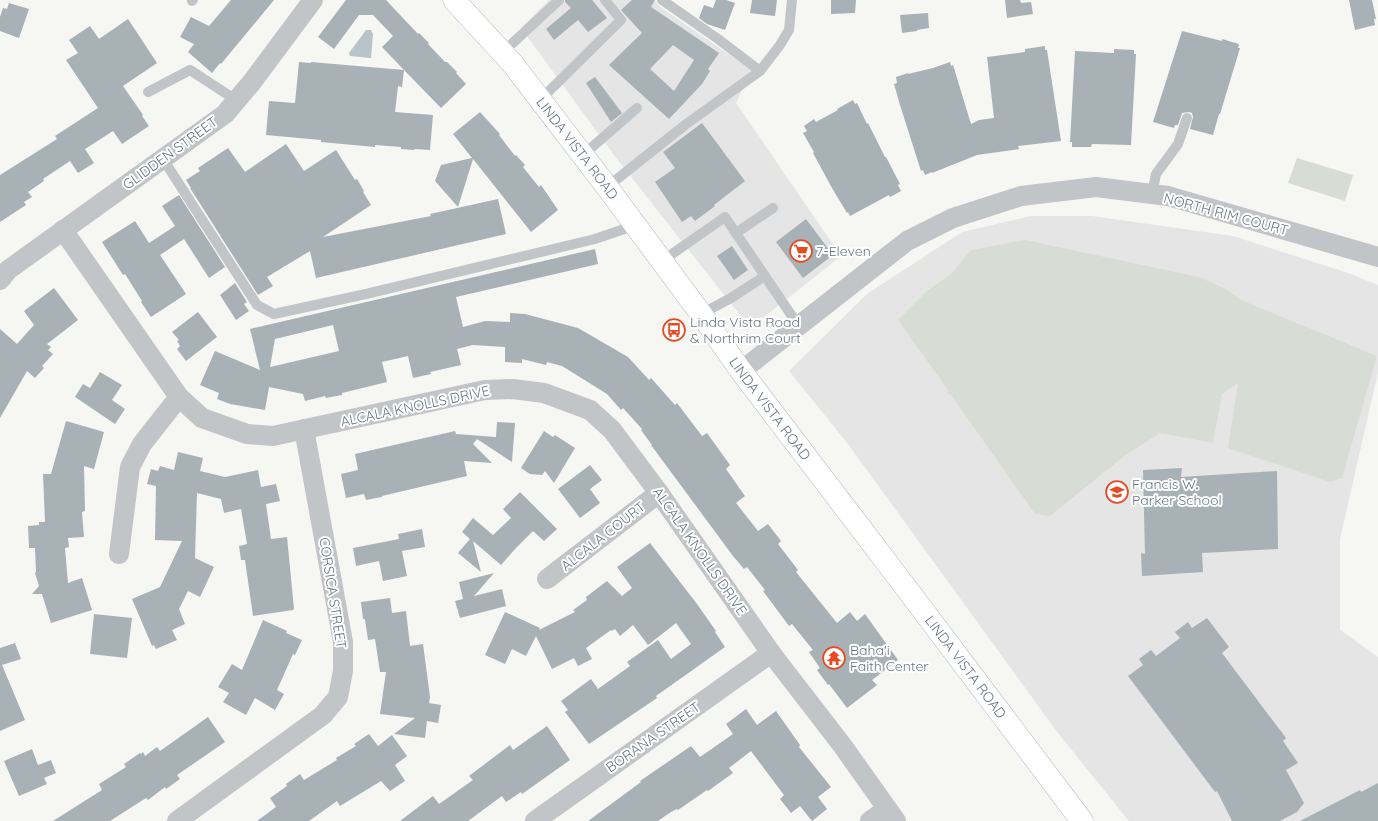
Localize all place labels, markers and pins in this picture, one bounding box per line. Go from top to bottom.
supermarket icon: 7-Eleven [788,238,814,264]
place label: 7-Eleven [816,242,871,260]
place label: Linda Vista Road & Northrim Court [690,313,801,347]
bus stop icon: Linda Vista Road & Northrim Court [661,317,687,343]
place label: Francis W. Parker School [1132,475,1222,509]
school or university icon: Francis W. Parker School [1104,479,1130,505]
place label: Baha'i Faith Center [850,641,929,675]
temple icon: Baha'i Faith Center [821,645,847,671]

